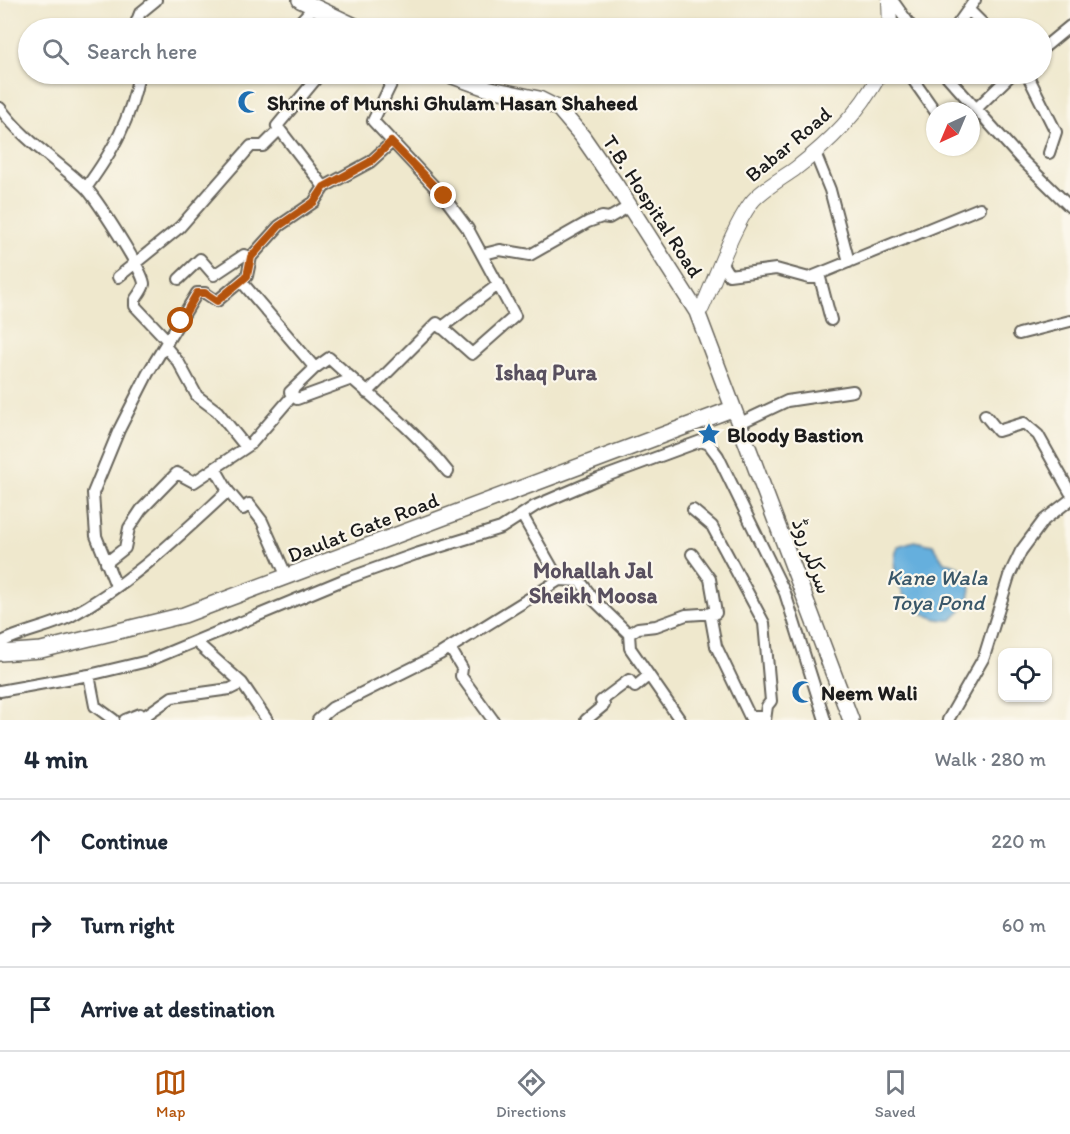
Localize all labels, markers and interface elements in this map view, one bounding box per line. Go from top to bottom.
search box [18,18,1052,84]
icon: search [39,35,72,68]
text: Search here [87,38,197,65]
mosque icon: Shrine of Munshi Ghulam Hasan Shaheed [236,89,262,115]
place label: Shrine of Munshi Ghulam Hasan Shaheed [267,90,638,115]
street label: Babar Road [740,100,836,187]
north arrow [926,102,980,156]
street label: T.B. Hospital Road [598,130,708,282]
route end [430,182,456,208]
route start [167,307,193,333]
district label: Ishaq Pura [495,359,597,386]
place icon: Bloody Bastion [696,421,722,447]
place label: Bloody Bastion [727,422,864,448]
street label: Daulat Gate Road [284,487,443,567]
street label: سرکلر روڈ [787,515,837,597]
district label: Mohallah Jal Sheikh Moosa [529,557,657,609]
water label: Kane Wala Toya Pond [886,564,988,616]
map controls [998,648,1052,702]
button: locate [998,648,1052,702]
mosque icon: Neem Wali [790,679,816,705]
place label: Neem Wali [821,680,918,705]
text: 4 min [24,743,88,775]
text: Walk · 280 m [934,747,1046,771]
icon: ahead [24,825,57,858]
text: Continue [81,828,168,855]
text: 220 m [991,829,1046,853]
icon: right [24,909,57,942]
text: Turn right [81,912,175,939]
text: 60 m [1002,913,1046,937]
icon: arrive [24,993,57,1026]
text: Arrive at destination [81,996,275,1023]
tab: Map [154,1066,187,1121]
tab: Directions [496,1066,566,1121]
tab: Saved [875,1066,916,1121]

